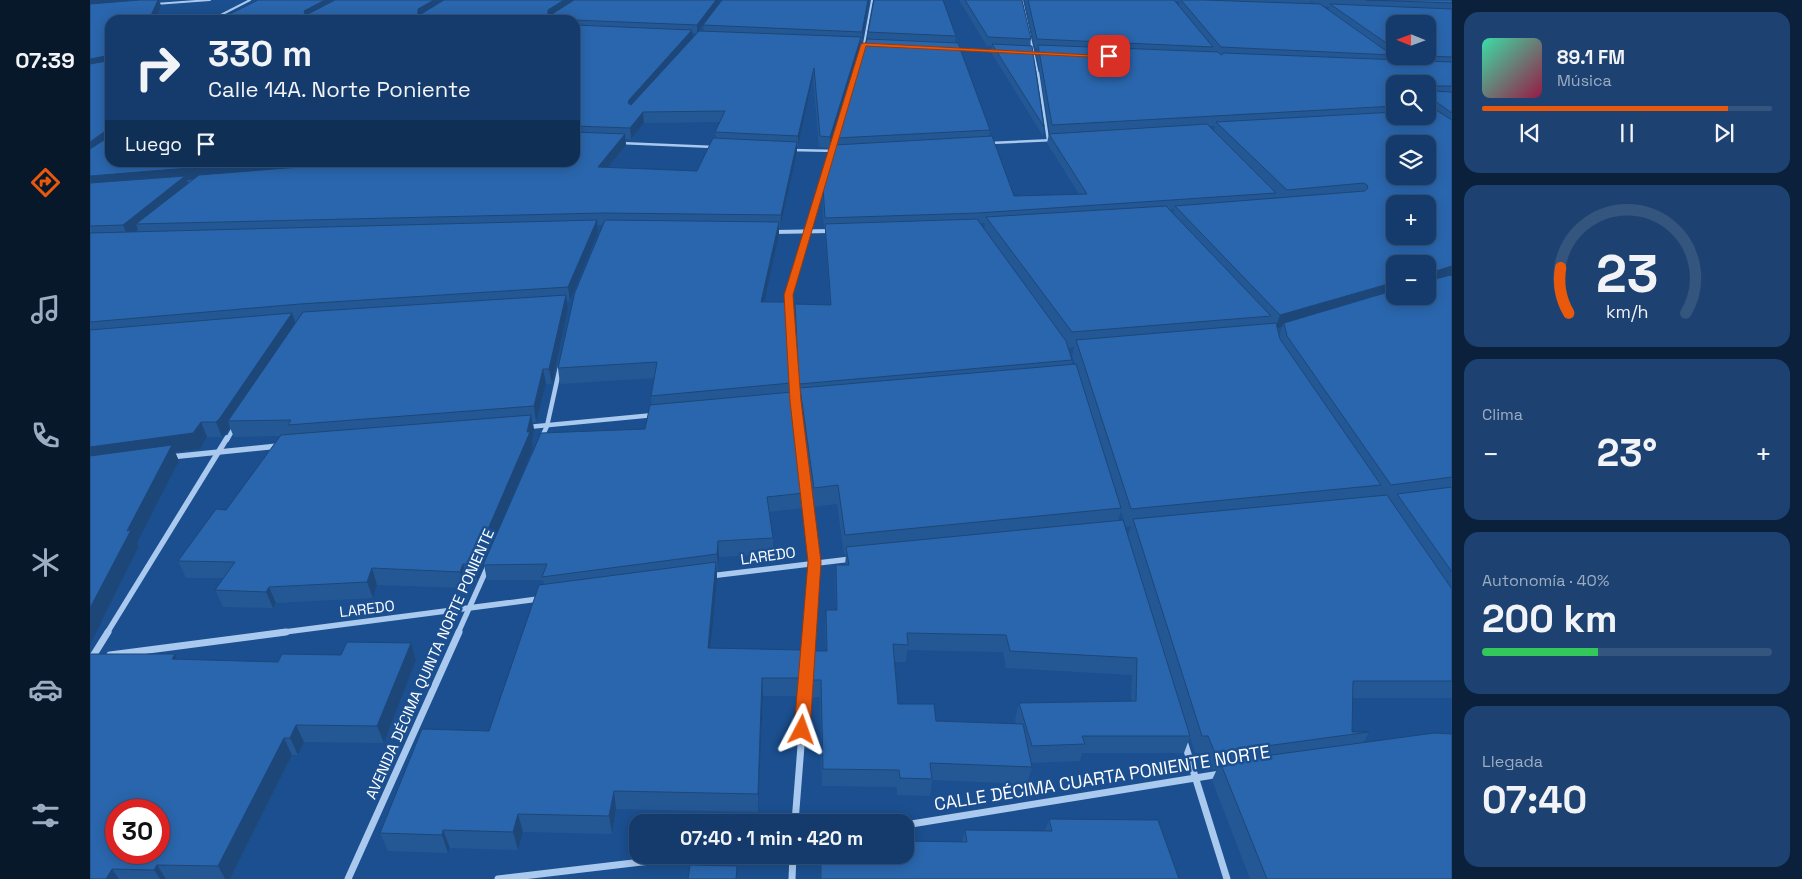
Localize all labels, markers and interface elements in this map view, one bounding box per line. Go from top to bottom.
north arrow [1386,15,1436,65]
map controls [1386,15,1436,305]
text: 330 m [208,32,312,76]
icon: right [125,35,190,100]
pin [1088,35,1130,77]
icon: arrive [1095,42,1123,70]
text: 89.1 FM [1557,45,1625,70]
text: 07:39 [15,46,75,74]
text: Música [1557,70,1612,91]
text: Calle 14A. Norte Poniente [208,75,471,103]
button: search [1386,75,1436,125]
icon: previous [1516,119,1544,147]
icon: pause [1613,119,1641,147]
icon: next [1710,119,1738,147]
icon: arrive [192,130,220,158]
text: Luego [125,132,182,157]
button: layers [1386,135,1436,185]
icon: directions [28,165,63,200]
button: + [1386,195,1436,245]
text: 23 [1596,241,1658,307]
button: − [1386,255,1436,305]
icon: music [28,292,63,327]
text: km/h [1606,300,1648,323]
text: Clima [1482,404,1523,425]
icon: phone [28,418,63,453]
text: 23° [1597,429,1657,477]
text: − [1482,436,1499,472]
text: + [1755,436,1772,472]
street label: AVENIDA DÉCIMA QUINTA NORTE PONIENTE [361,526,498,802]
street label: LAREDO [739,542,797,569]
icon: climate [28,545,63,580]
text: Autonomía · 40% [1482,570,1609,591]
text: 200 km [1482,595,1617,643]
street label: LAREDO [338,596,396,621]
icon: car [28,672,63,707]
position arrow [775,703,827,755]
street label: CALLE DÉCIMA CUARTA PONIENTE NORTE [932,740,1272,815]
text: Llegada [1482,751,1543,772]
text: 07:40 [1482,776,1587,824]
icon: filters [28,798,63,833]
speed limit sign: 30 [105,799,170,864]
text: 07:40 · 1 min · 420 m [680,826,863,851]

